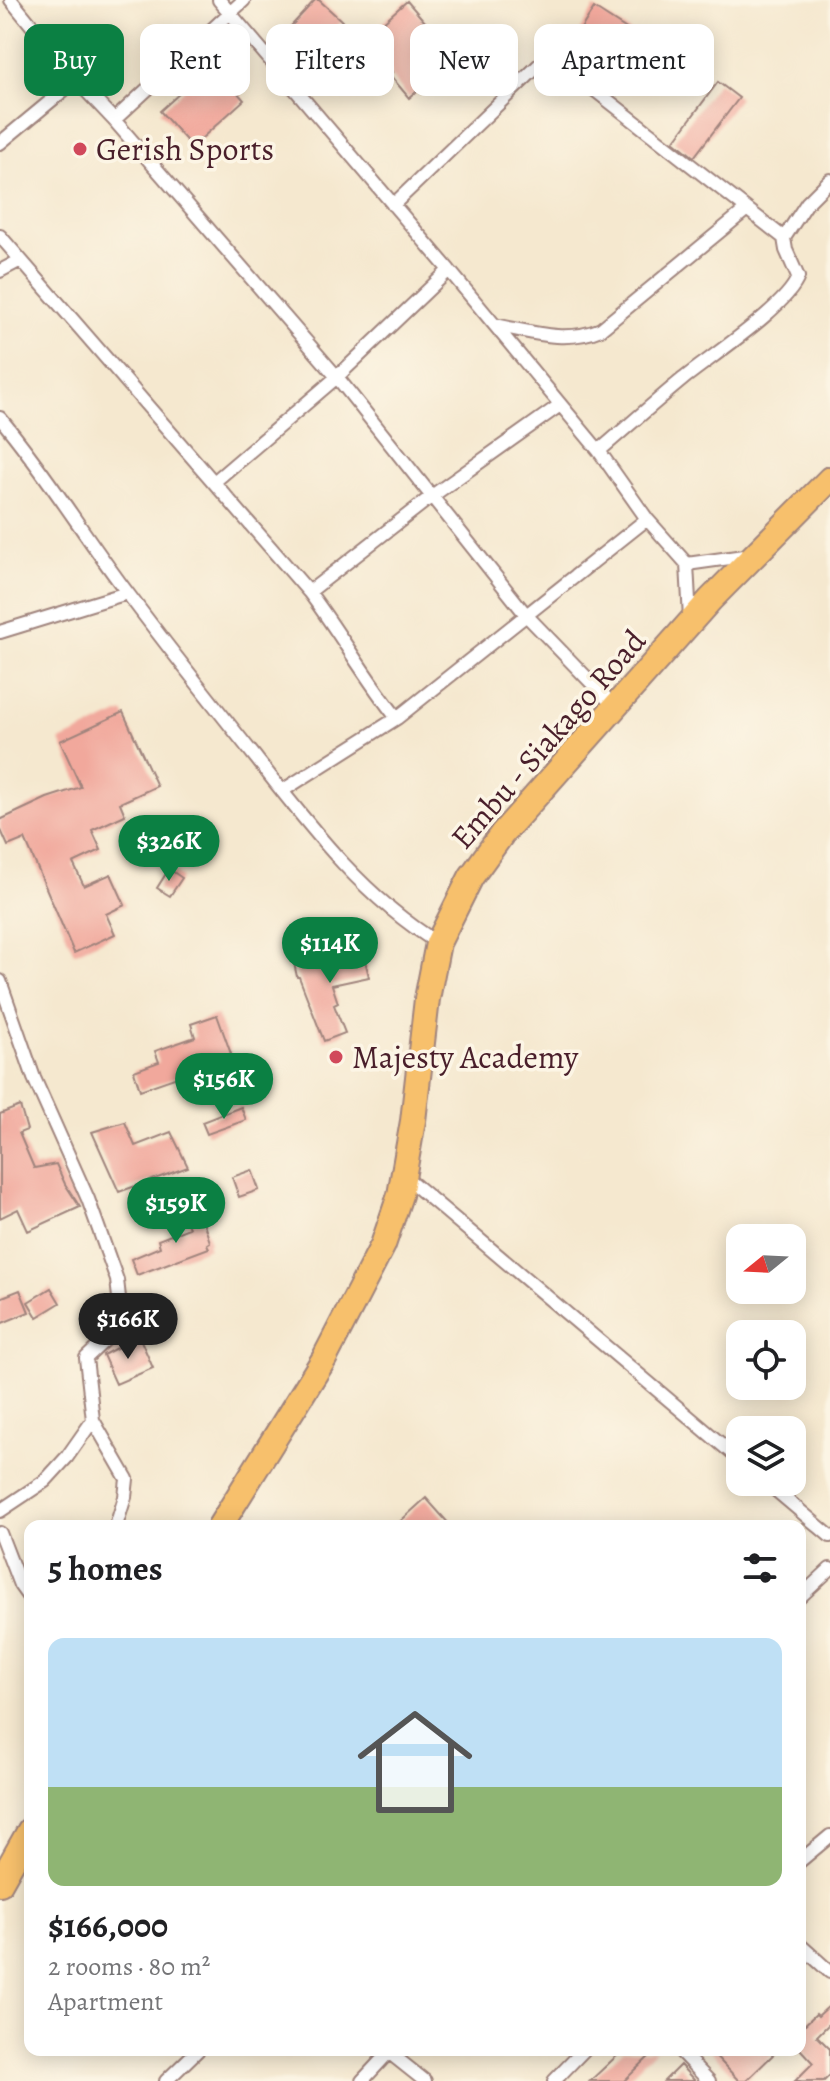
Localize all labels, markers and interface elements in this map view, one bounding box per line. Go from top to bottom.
chip: Buy [24,24,124,96]
chip: Rent [140,24,250,96]
chip: Filters [266,24,394,96]
chip: New [410,24,518,96]
chip: Apartment [534,24,714,96]
place label: Gerish Sports [96,127,274,171]
marker: Gerish Sports [71,140,89,158]
street label: Embu - Siakago Road [440,619,656,858]
pin: $326K [113,815,225,883]
text: $326K [136,823,202,858]
pin: $114K [274,917,386,985]
text: $114K [300,925,360,960]
place label: Majesty Academy [352,1035,579,1079]
marker: Majesty Academy [327,1048,345,1066]
pin: $156K [168,1053,280,1121]
text: $156K [193,1061,255,1096]
pin: $159K [120,1177,232,1245]
text: $159K [145,1185,207,1220]
north arrow [726,1224,806,1304]
map controls [726,1224,806,1496]
pin: $166K [72,1293,184,1361]
text: $166K [97,1301,159,1336]
button: locate [726,1320,806,1400]
button: layers [726,1416,806,1496]
text: 5 homes [48,1545,163,1592]
icon: filters [738,1546,782,1590]
icon: home [343,1690,487,1834]
text: $166,000 [48,1902,168,1949]
text: 2 rooms · 80 m² [48,1949,210,1984]
text: Apartment [48,1984,163,2019]

